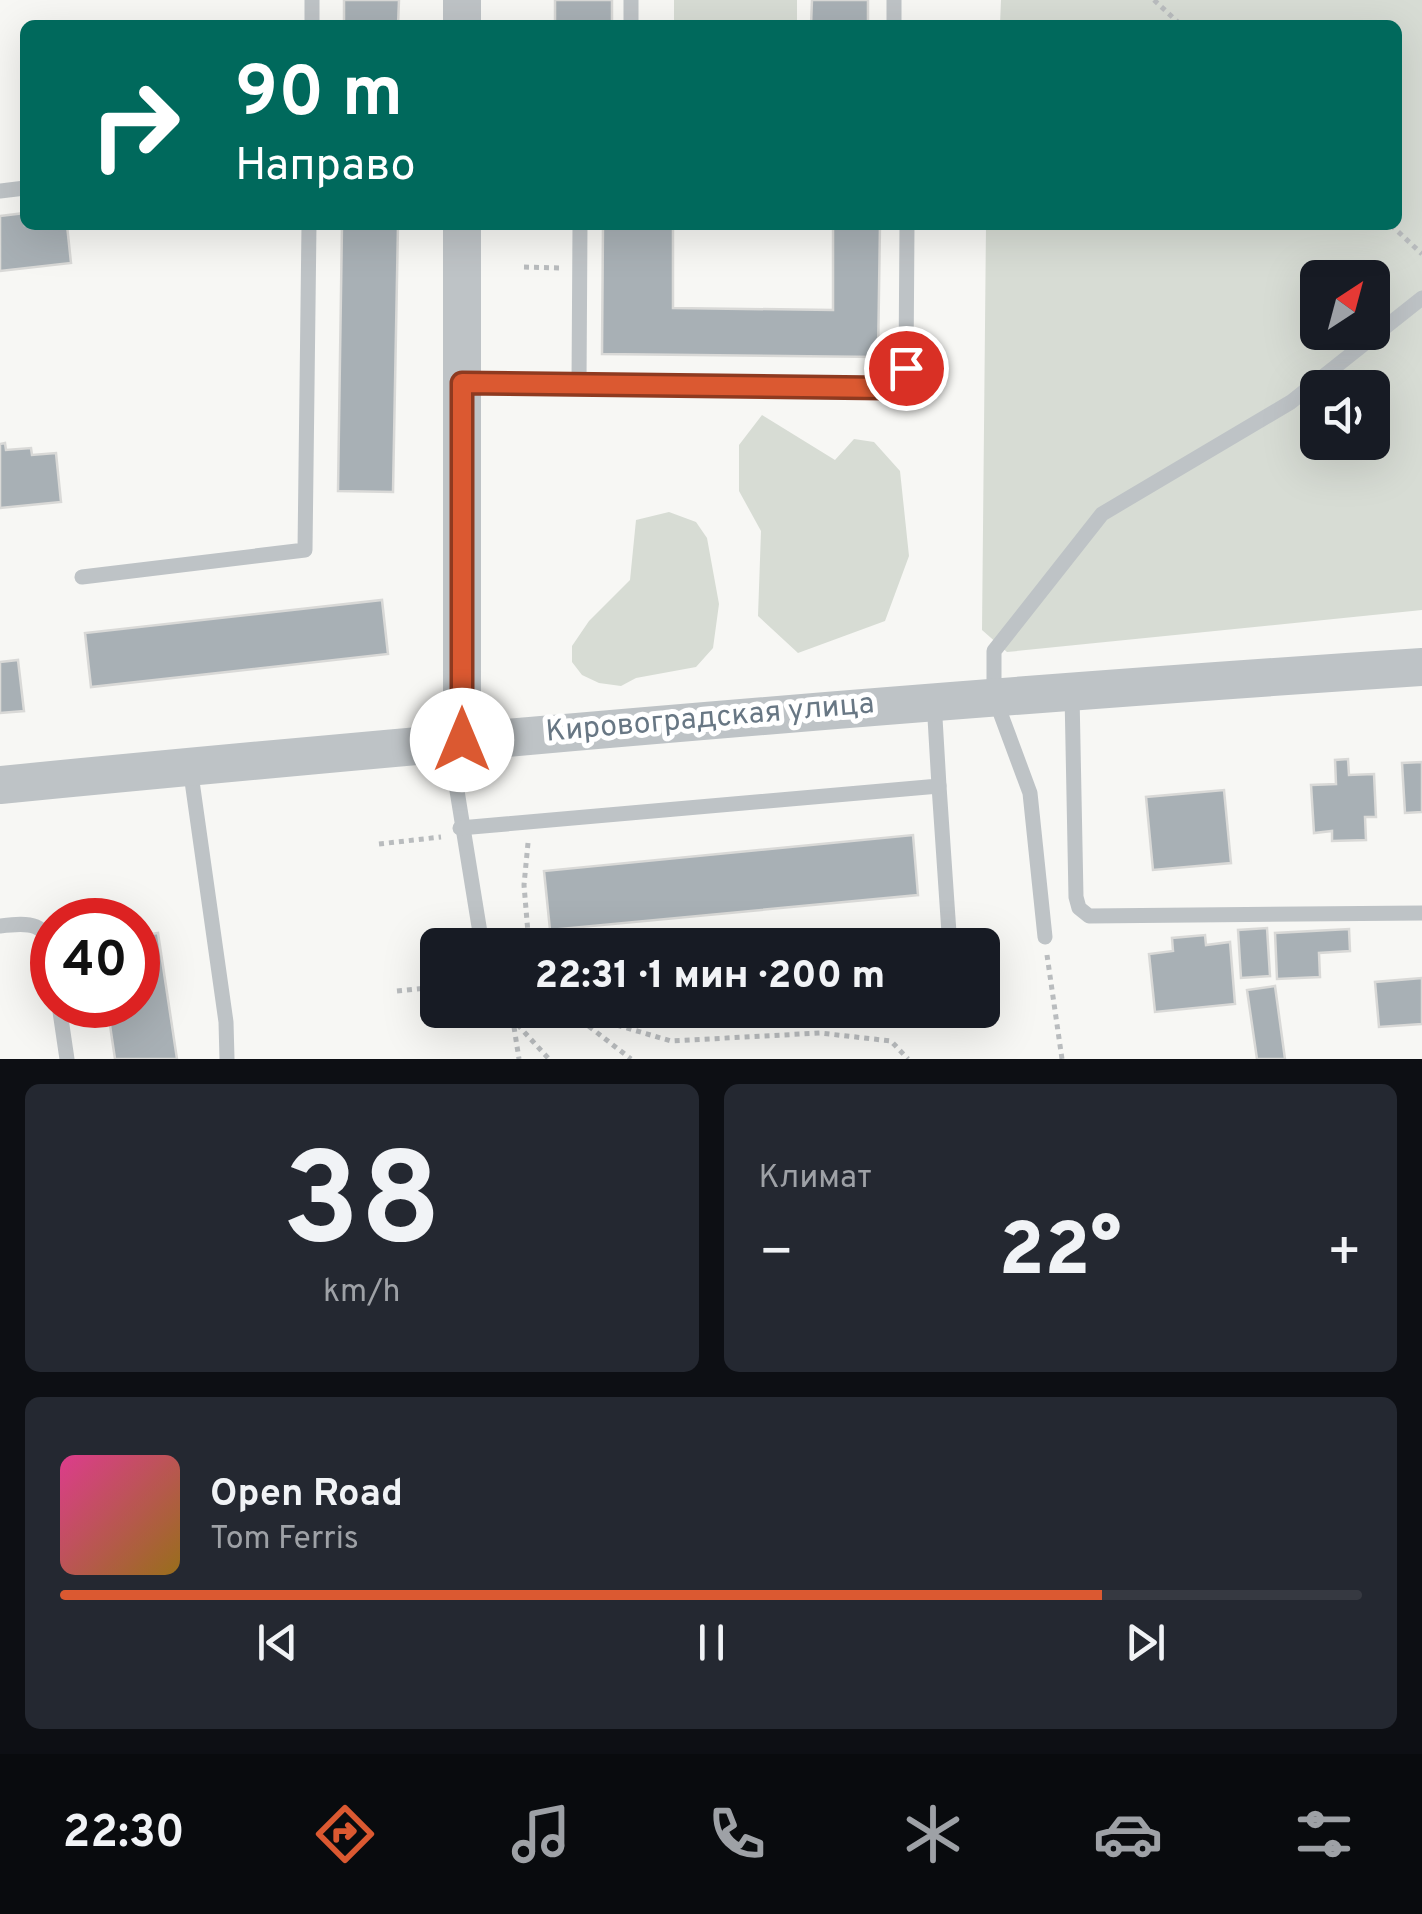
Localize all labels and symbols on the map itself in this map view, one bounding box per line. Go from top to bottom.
north arrow [1300,260,1390,350]
pin [864,326,949,411]
street label: Кировоградская улица [544,686,876,752]
position arrow [410,688,514,792]
speed limit sign: 40 [30,898,160,1028]

